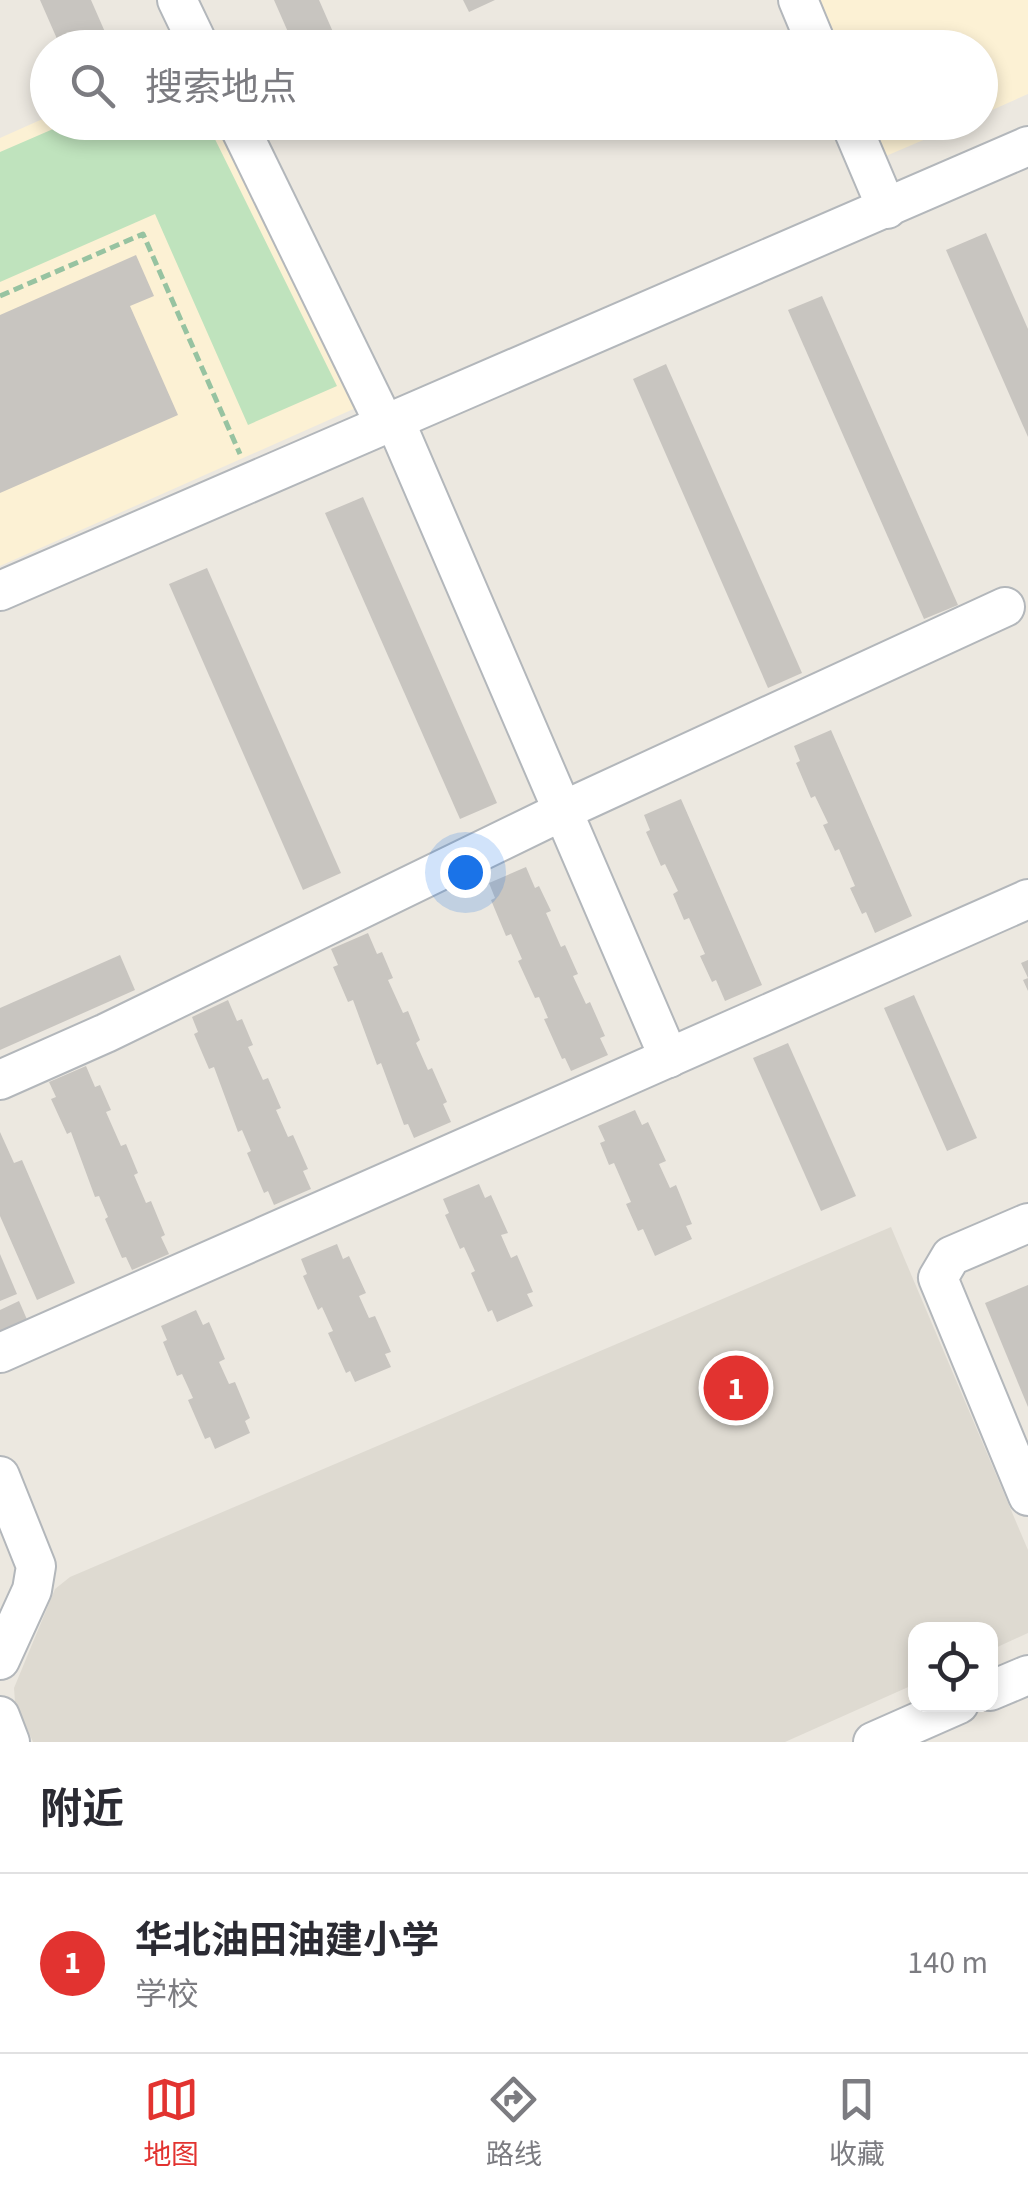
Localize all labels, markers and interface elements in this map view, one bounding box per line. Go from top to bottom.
search box [30,30,998,140]
icon: search [65,58,120,113]
text: 搜索地点 [145,61,297,115]
your location [440,847,491,898]
pin: 1 [704,1350,768,1426]
map controls [908,1622,998,1712]
button: locate [908,1622,998,1712]
text: 附近 [40,1780,124,1840]
text: 华北油田油建小学 [135,1914,439,1968]
text: 1 [64,1940,81,1986]
text: 140 m [907,1940,988,1986]
text: 学校 [135,1972,199,2018]
tab: 地图 [143,2072,199,2175]
tab: 路线 [486,2072,542,2175]
tab: 收藏 [829,2072,885,2175]

